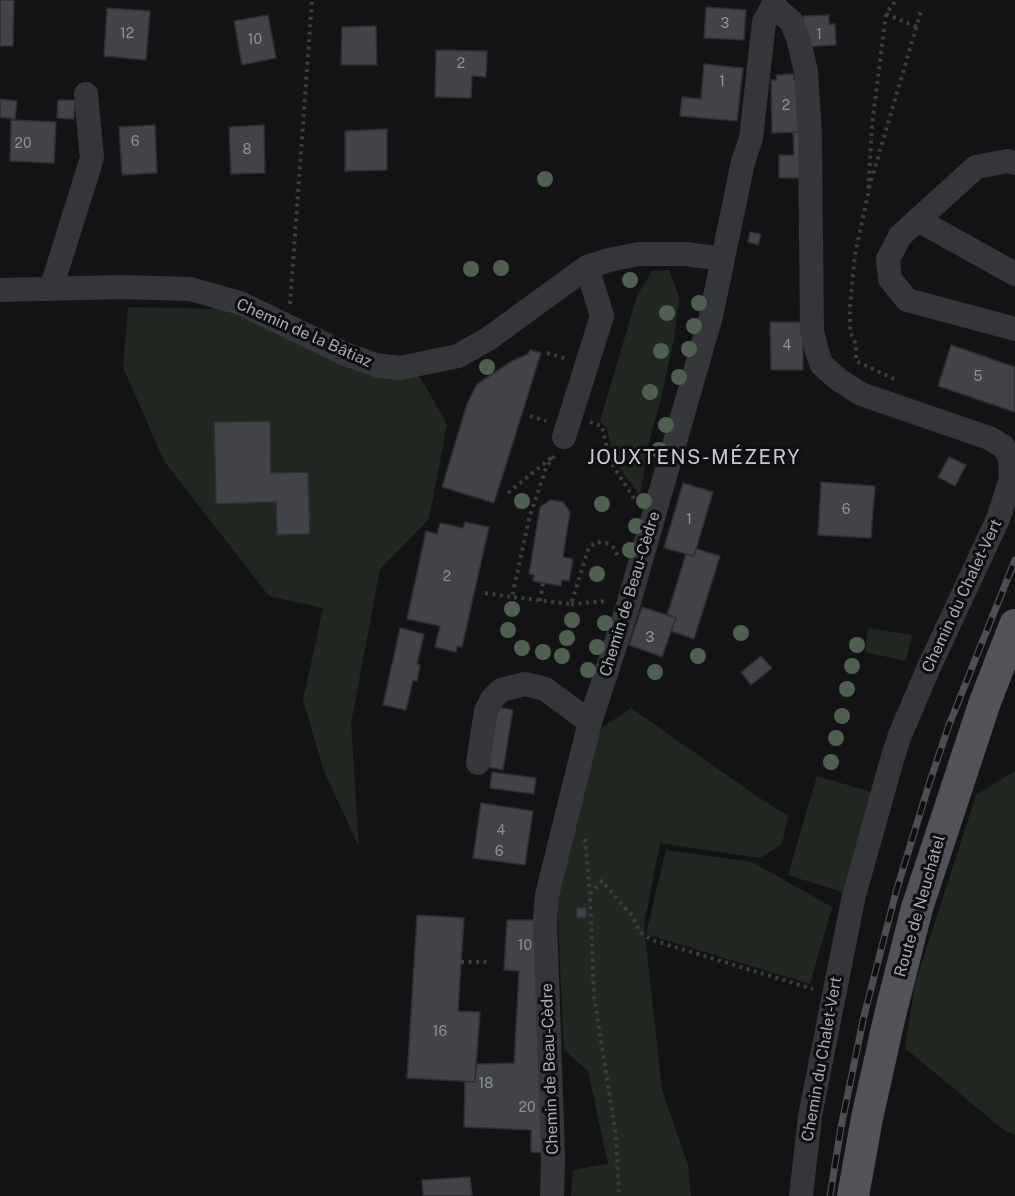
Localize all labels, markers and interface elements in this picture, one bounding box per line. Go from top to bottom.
house number: 3 [721,16,729,32]
house number: 12 [120,26,134,42]
house number: 1 [816,27,822,43]
house number: 10 [248,32,262,48]
house number: 2 [457,56,465,72]
house number: 1 [719,74,725,90]
house number: 2 [782,98,790,114]
house number: 6 [131,134,139,150]
house number: 20 [15,136,31,152]
house number: 8 [242,142,252,158]
street label: Chemin de la Bâtiaz [233,294,375,372]
house number: 4 [783,338,791,354]
house number: 5 [974,369,982,385]
district label: JOUXTENS-MÉZERY [587,446,801,470]
house number: 6 [842,502,850,518]
street label: Chemin de Beau-Cèdre [596,509,664,679]
house number: 1 [686,512,692,528]
street label: Chemin du Chalet-Vert [918,516,1006,676]
house number: 2 [443,569,451,585]
house number: 3 [646,630,654,646]
house number: 4 [497,823,505,839]
street label: Route de Neuchâtel [891,833,949,979]
house number: 6 [495,844,503,860]
house number: 10 [518,938,532,954]
street label: Chemin du Chalet-Vert [798,975,846,1143]
street label: Chemin de Beau-Cèdre [537,983,563,1155]
house number: 16 [433,1024,447,1040]
house number: 18 [479,1076,493,1092]
house number: 20 [519,1100,535,1116]

